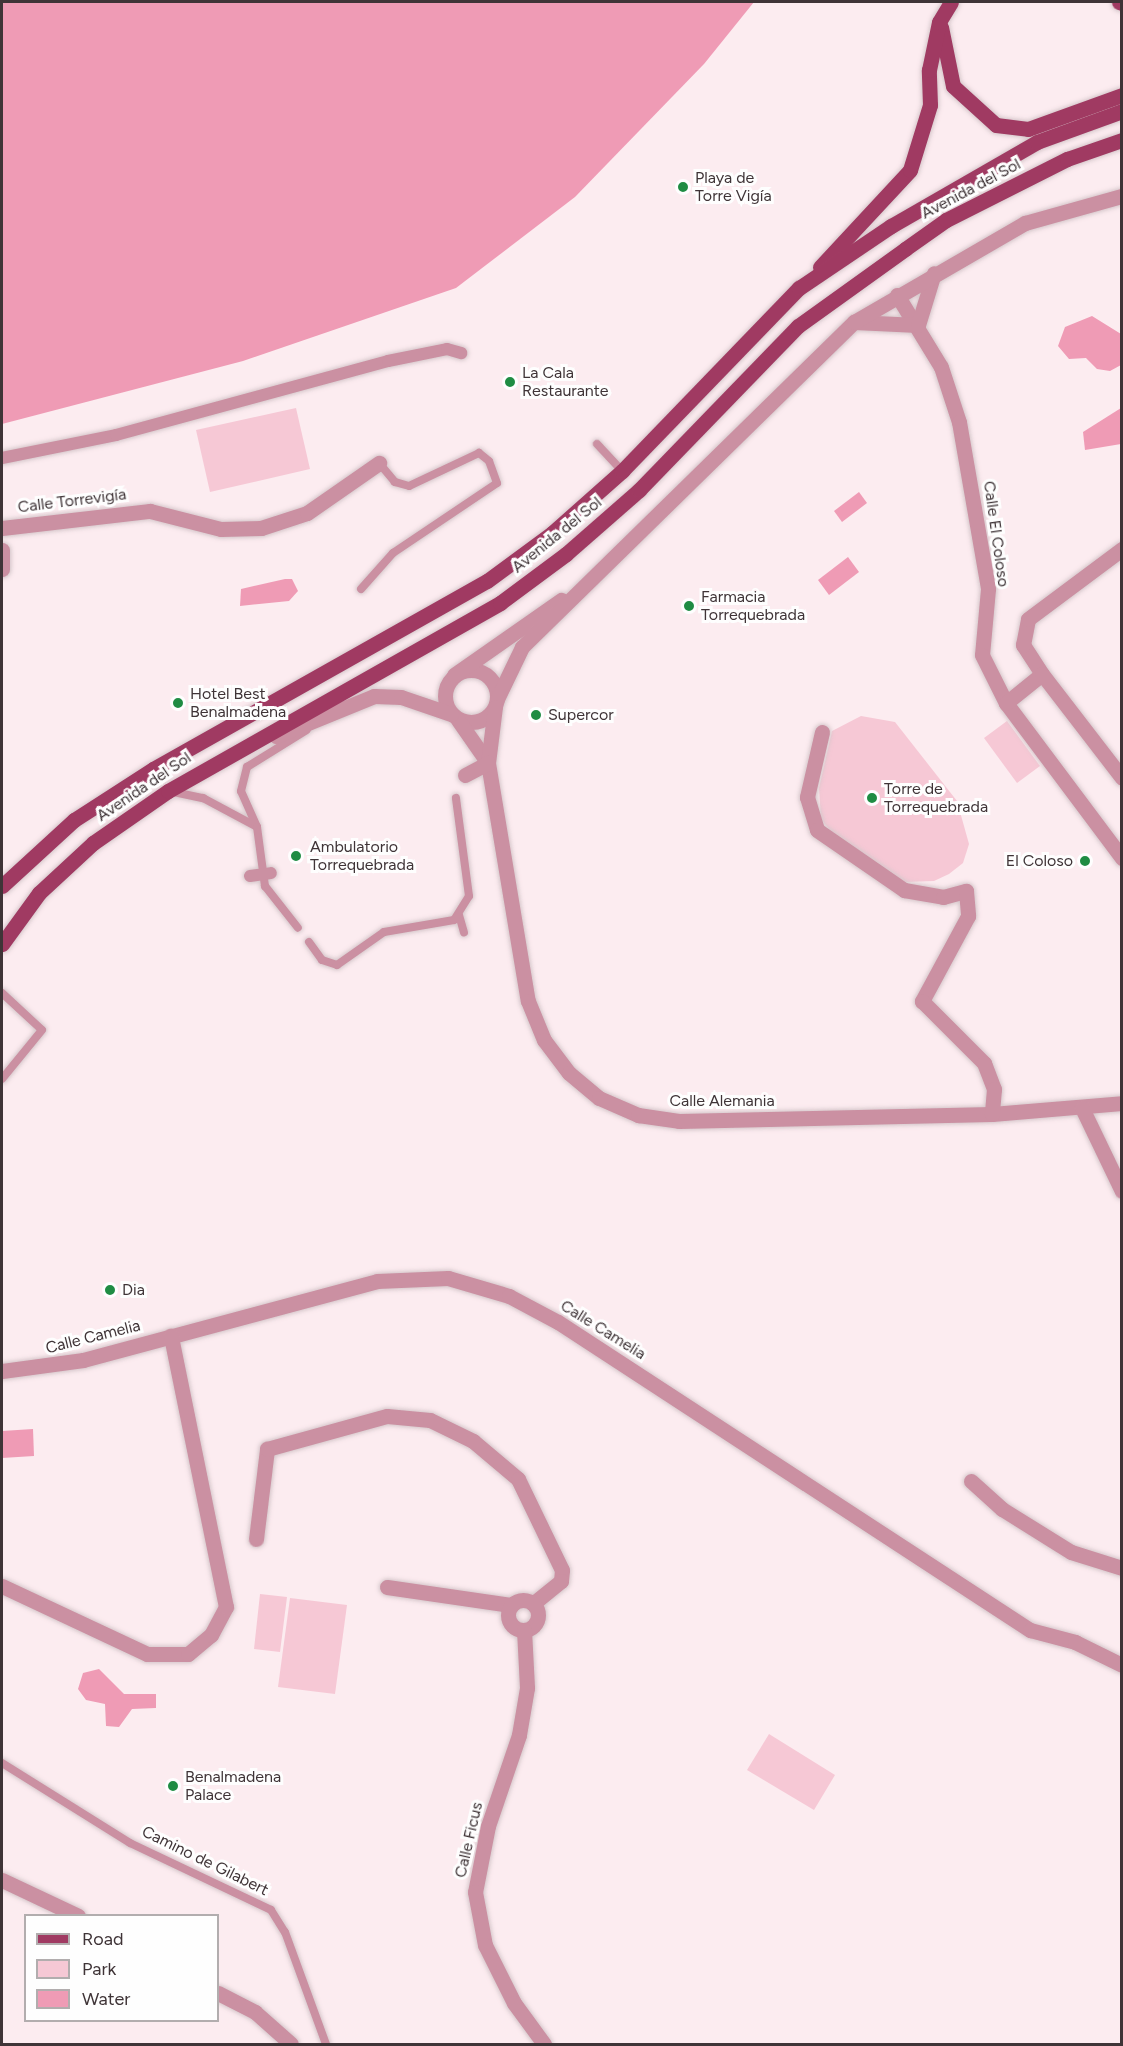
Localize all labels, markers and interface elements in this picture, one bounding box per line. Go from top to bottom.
street label: Avenida del Sol [918,155,1024,223]
place label: Playa de Torre Vigía [695,168,772,206]
marker: Playa de Torre Vigía [676,180,690,194]
place label: La Cala Restaurante [522,363,609,401]
marker: La Cala Restaurante [503,375,517,389]
street label: Calle El Coloso [979,480,1013,588]
street label: Calle Torrevigía [17,485,127,517]
street label: Avenida del Sol [508,493,606,577]
place label: Farmacia Torrequebrada [701,587,805,625]
marker: Farmacia Torrequebrada [682,599,696,613]
place label: Hotel Best Benalmadena [190,684,286,722]
marker: Hotel Best Benalmadena [171,696,185,710]
place label: Supercor [548,705,614,725]
marker: Supercor [529,708,543,722]
street label: Avenida del Sol [93,748,195,826]
place label: Torre de Torrequebrada [884,779,988,817]
marker: Torre de Torrequebrada [865,791,879,805]
place label: Ambulatorio Torrequebrada [310,837,414,875]
marker: Ambulatorio Torrequebrada [287,847,305,865]
place label: El Coloso [1006,851,1073,871]
marker: El Coloso [1078,854,1092,868]
street label: Calle Alemania [669,1091,775,1111]
place label: Dia [122,1280,145,1300]
marker: Dia [103,1283,117,1297]
street label: Calle Camelia [557,1296,649,1364]
street label: Calle Camelia [44,1316,142,1358]
place label: Benalmadena Palace [185,1767,281,1805]
marker: Benalmadena Palace [166,1779,180,1793]
street label: Calle Ficus [451,1800,487,1880]
street label: Camino de Gilabert [139,1822,271,1900]
legend [24,1914,219,2022]
text: Road [82,1928,123,1950]
text: Park [82,1958,116,1980]
text: Water [82,1988,130,2010]

